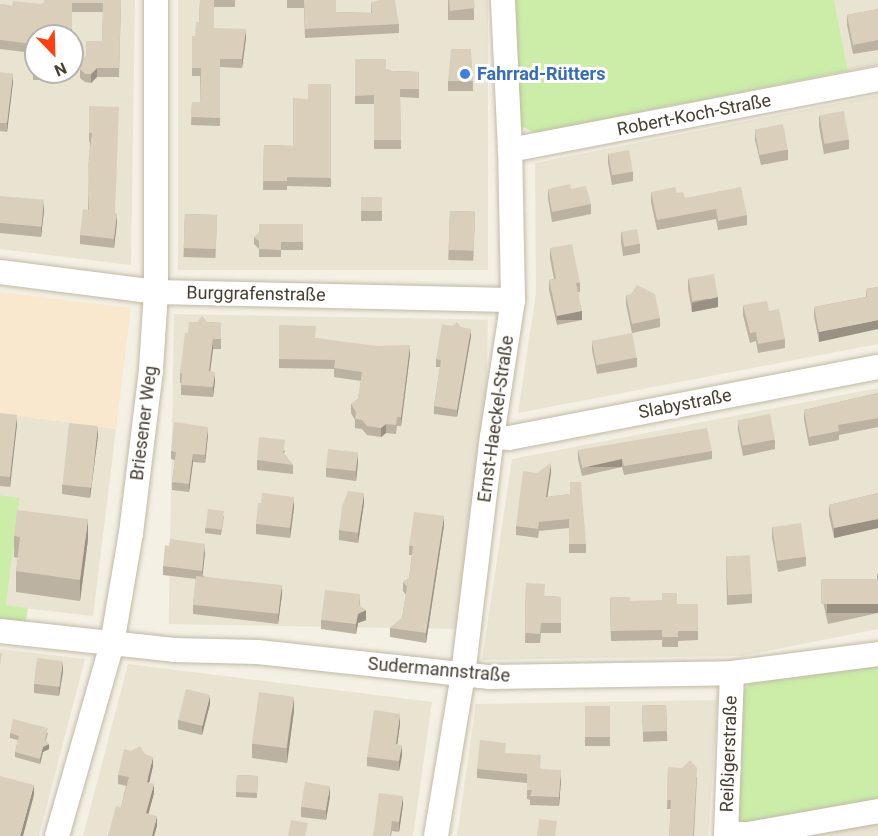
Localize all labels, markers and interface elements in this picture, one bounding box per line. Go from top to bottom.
north arrow [24,24,84,84]
text: N [52,58,69,80]
place label: Fahrrad-Rütters [477,63,605,85]
marker: Fahrrad-Rütters [458,67,472,81]
street label: Robert-Koch-Straße [615,89,773,141]
street label: Burggrafenstraße [186,282,326,306]
street label: Ernst-Haeckel-Straße [474,334,518,504]
street label: Briesener Weg [126,364,162,482]
street label: Slabystraße [637,384,733,424]
street label: Sudermannstraße [367,653,511,687]
street label: Reißigerstraße [716,695,742,813]

